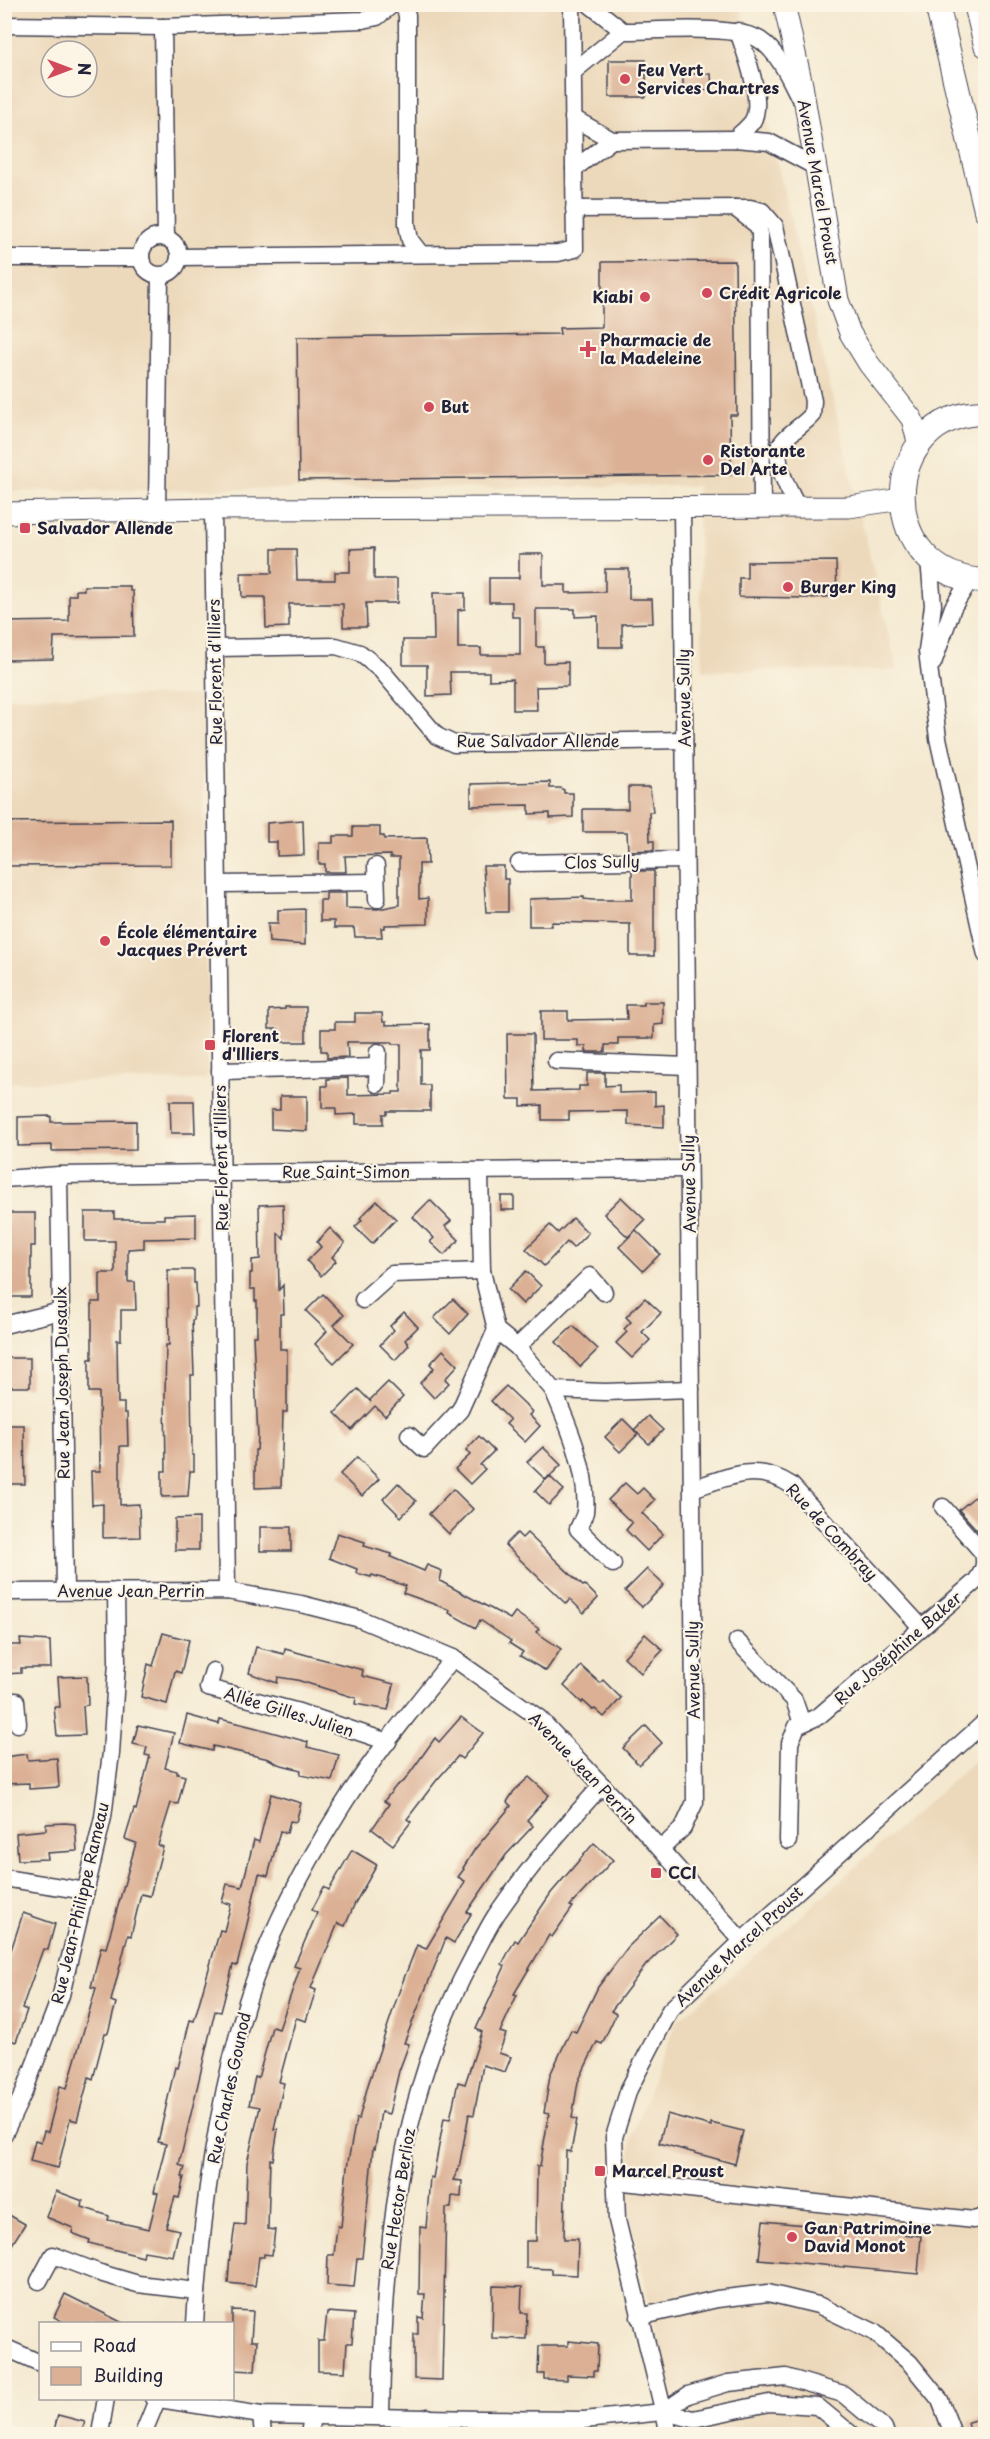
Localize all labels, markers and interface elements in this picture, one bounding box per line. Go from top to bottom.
north arrow [39,39,99,99]
place label: Feu Vert Services Chartres [637,57,780,99]
text: N [73,63,97,75]
marker: Feu Vert Services Chartres [618,72,632,86]
street label: Avenue Marcel Proust [793,97,845,266]
place label: Crédit Agricole [719,280,842,304]
place label: Kiabi [593,284,633,308]
marker: Crédit Agricole [700,286,714,300]
marker: Kiabi [638,290,652,304]
place label: Pharmacie de la Madeleine [600,327,712,369]
marker: Pharmacie de la Madeleine [581,342,595,356]
place label: But [441,394,470,418]
marker: But [422,400,436,414]
place label: Ristorante Del Arte [720,438,806,480]
marker: Ristorante Del Arte [701,453,715,467]
place label: Salvador Allende [37,515,173,539]
marker: Salvador Allende [18,521,32,535]
place label: Burger King [800,574,896,598]
marker: Burger King [781,580,795,594]
street label: Rue Florent d'Illiers [201,599,227,745]
street label: Avenue Sully [670,649,696,747]
street label: Rue Salvador Allende [456,728,620,752]
street label: Clos Sully [564,848,640,874]
place label: École élémentaire Jacques Prévert [117,919,257,961]
marker: École élémentaire Jacques Prévert [98,934,112,948]
place label: Florent d'Illiers [222,1023,279,1065]
marker: Florent d'Illiers [203,1038,217,1052]
street label: Rue Florent d'Illiers [207,1085,233,1231]
street label: Avenue Sully [675,1135,701,1233]
street label: Rue Saint-Simon [282,1159,410,1183]
street label: Rue Jean Joseph Dusaulx [47,1287,75,1479]
street label: Rue de Combray [781,1477,884,1585]
street label: Avenue Jean Perrin [57,1578,205,1602]
street label: Rue Joséphine Baker [828,1585,967,1709]
street label: Avenue Sully [679,1621,705,1719]
street label: Allée Gilles Julien [221,1680,357,1742]
street label: Avenue Jean Perrin [524,1706,644,1829]
street label: Rue Jean-Philippe Rameau [44,1799,114,2006]
place label: CCI [668,1860,697,1884]
marker: CCI [649,1866,663,1880]
street label: Avenue Marcel Proust [669,1879,808,2011]
street label: Rue Charles Gounod [200,2010,256,2166]
street label: Rue Hector Berlioz [374,2126,420,2272]
place label: Marcel Proust [612,2158,724,2182]
marker: Marcel Proust [593,2164,607,2178]
place label: Gan Patrimoine David Monot [804,2215,931,2257]
marker: Gan Patrimoine David Monot [785,2230,799,2244]
legend [39,2322,234,2400]
text: Road [93,2331,137,2358]
text: Building [93,2361,163,2388]

